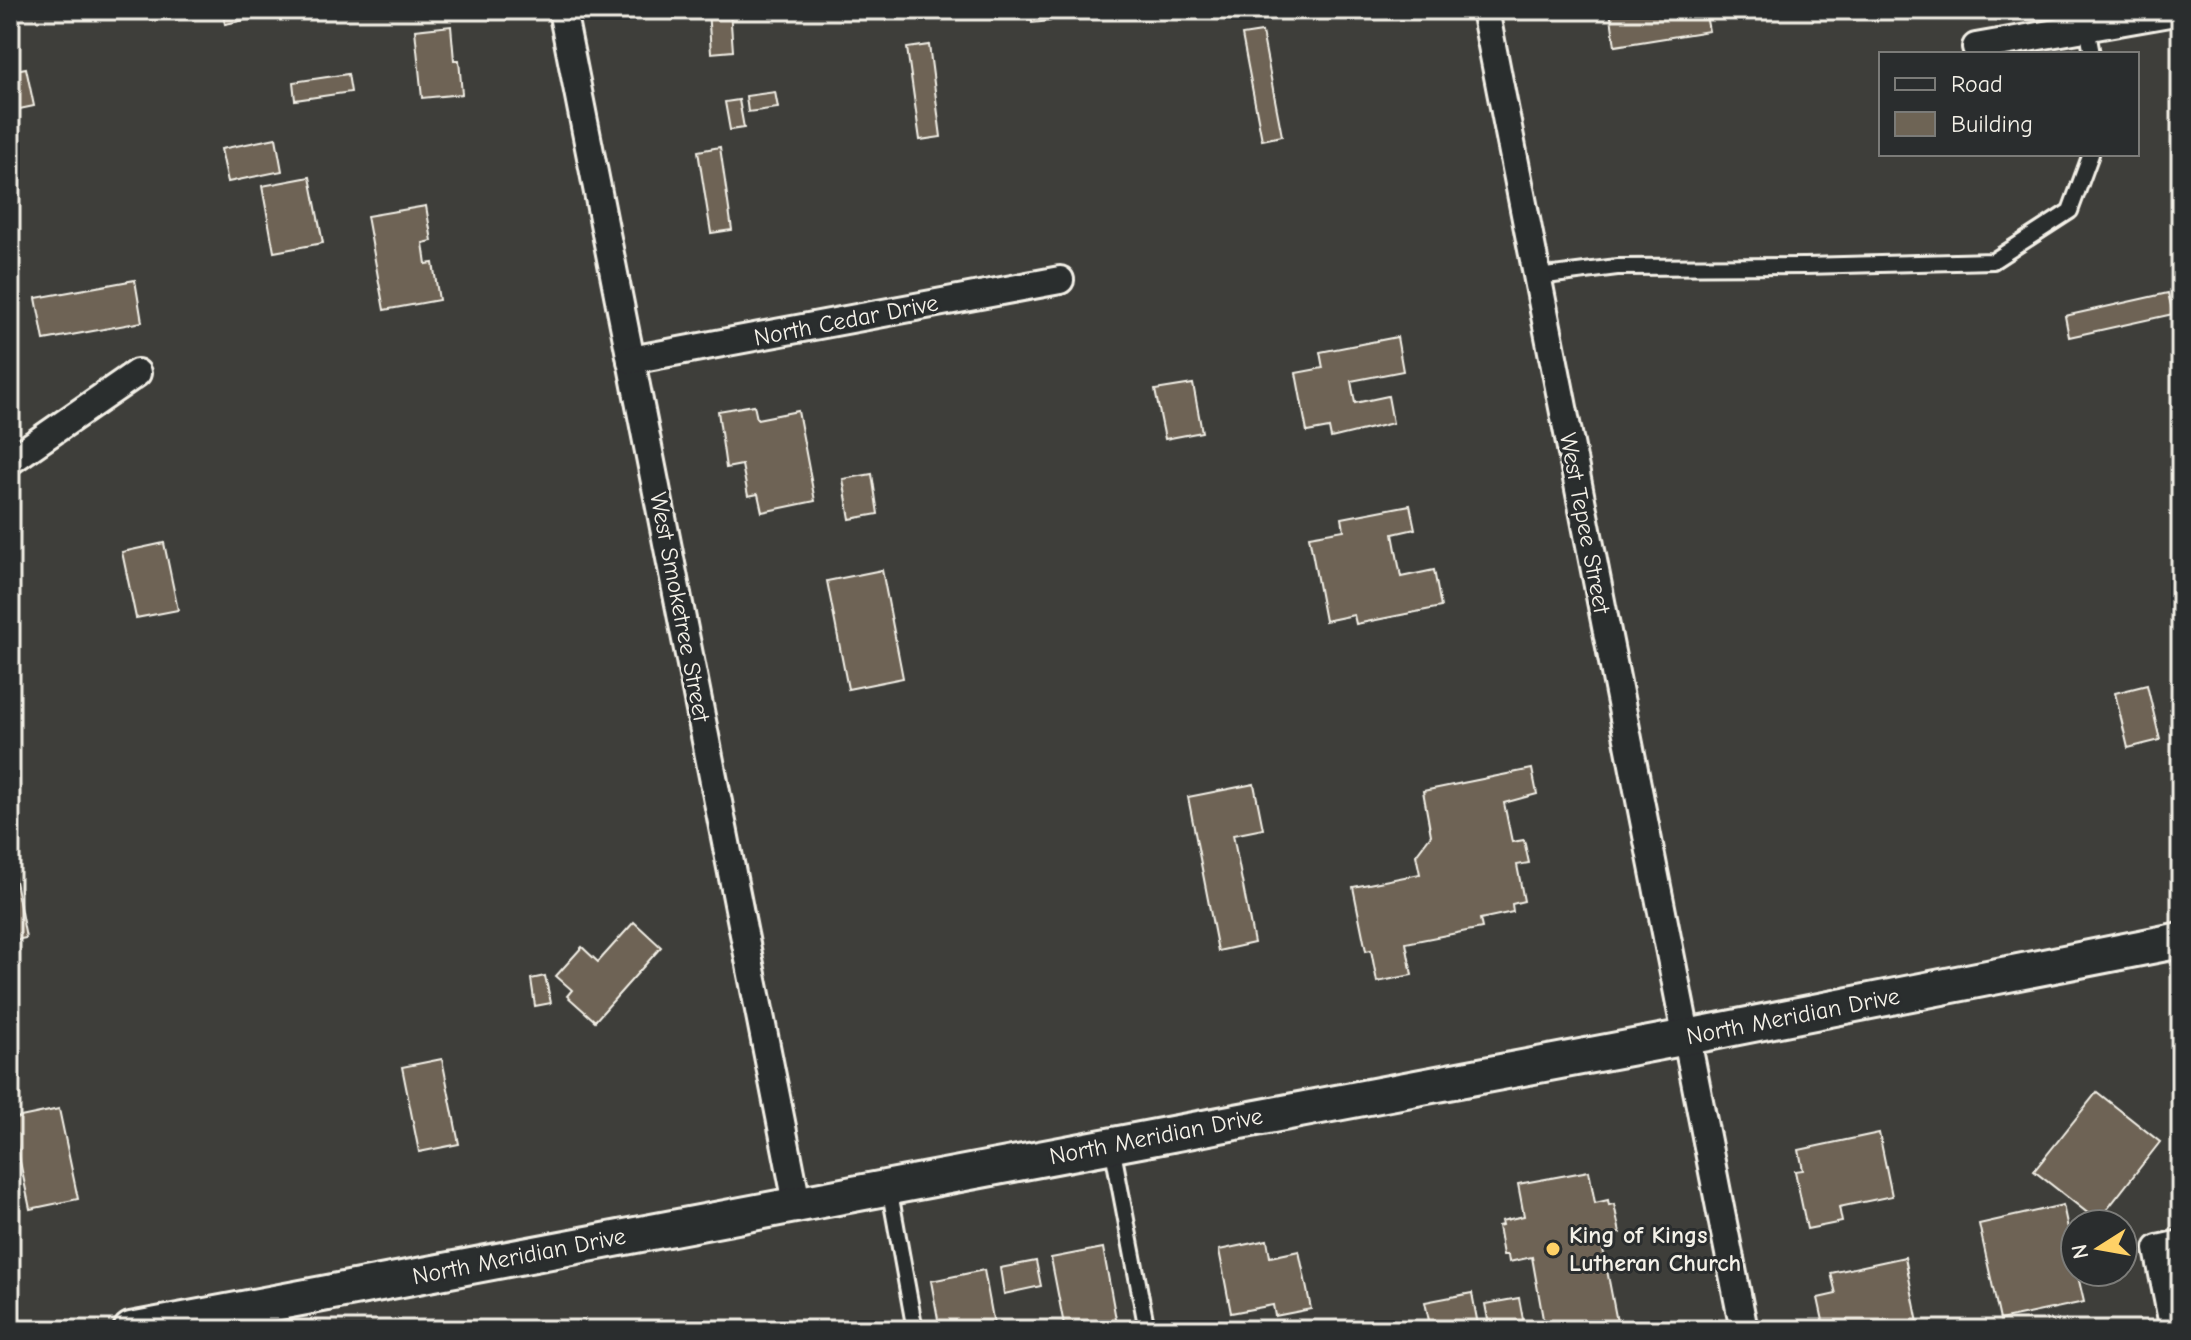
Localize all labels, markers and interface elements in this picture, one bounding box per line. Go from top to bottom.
legend [1879,52,2139,156]
text: Road [1951,70,2003,98]
text: Building [1951,110,2033,138]
street label: North Cedar Drive [752,288,940,352]
street label: West Tepee Street [1554,430,1616,617]
street label: West Smoketree Street [644,490,716,725]
street label: North Meridian Drive [1684,982,1902,1050]
street label: North Meridian Drive [1047,1102,1265,1170]
north arrow [2059,1208,2139,1288]
place label: King of Kings Lutheran Church [1569,1221,1741,1277]
street label: North Meridian Drive [410,1222,628,1290]
marker: King of Kings Lutheran Church [1544,1240,1562,1258]
text: N [2066,1242,2094,1261]

